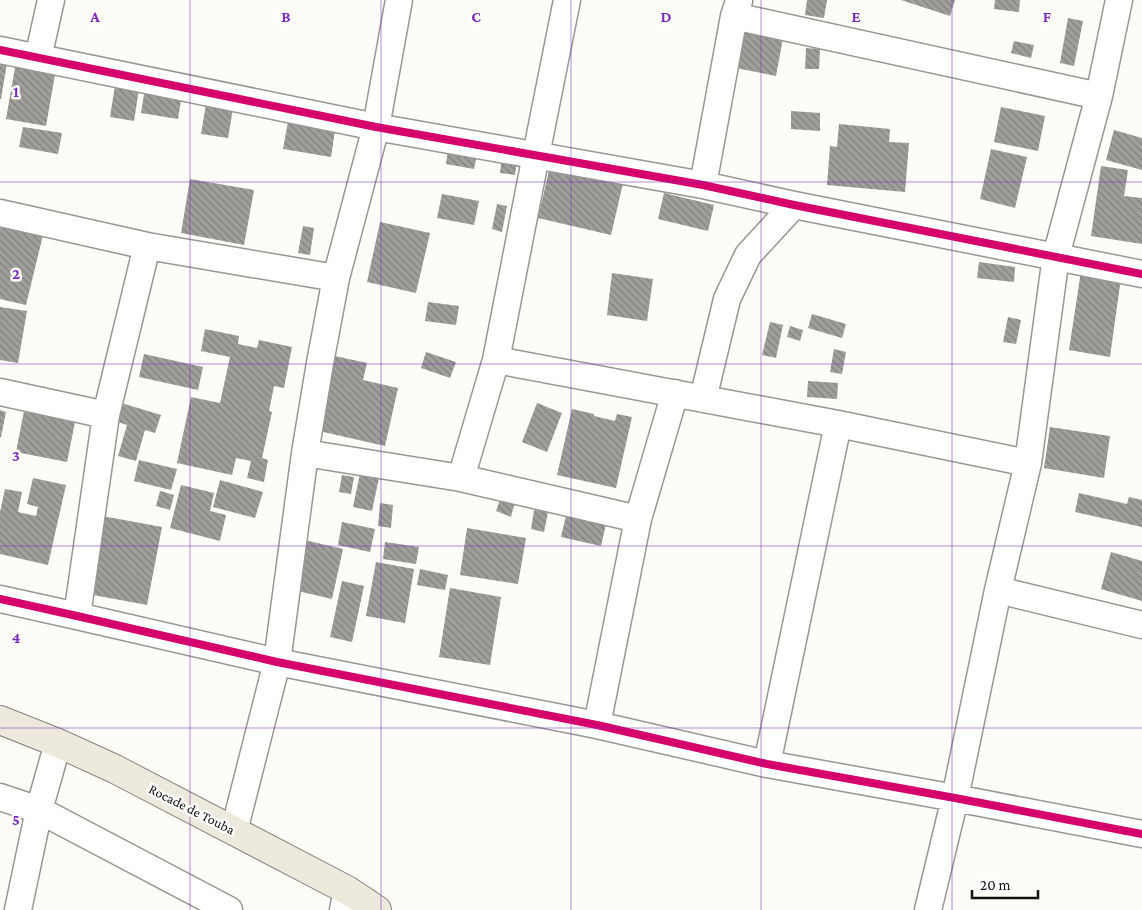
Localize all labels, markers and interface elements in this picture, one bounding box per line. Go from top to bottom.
text: A [89,8,100,25]
text: B [281,8,291,25]
text: C [471,8,481,25]
text: D [660,8,672,25]
text: E [851,8,861,25]
text: F [1043,8,1052,25]
text: 1 [13,83,19,100]
text: 2 [12,265,20,282]
text: 3 [12,447,20,464]
text: 4 [12,629,21,646]
street label: Rocade de Touba [146,780,238,838]
text: 5 [12,811,20,828]
scale bar [972,868,1038,900]
text: 20 m [980,877,1011,893]

